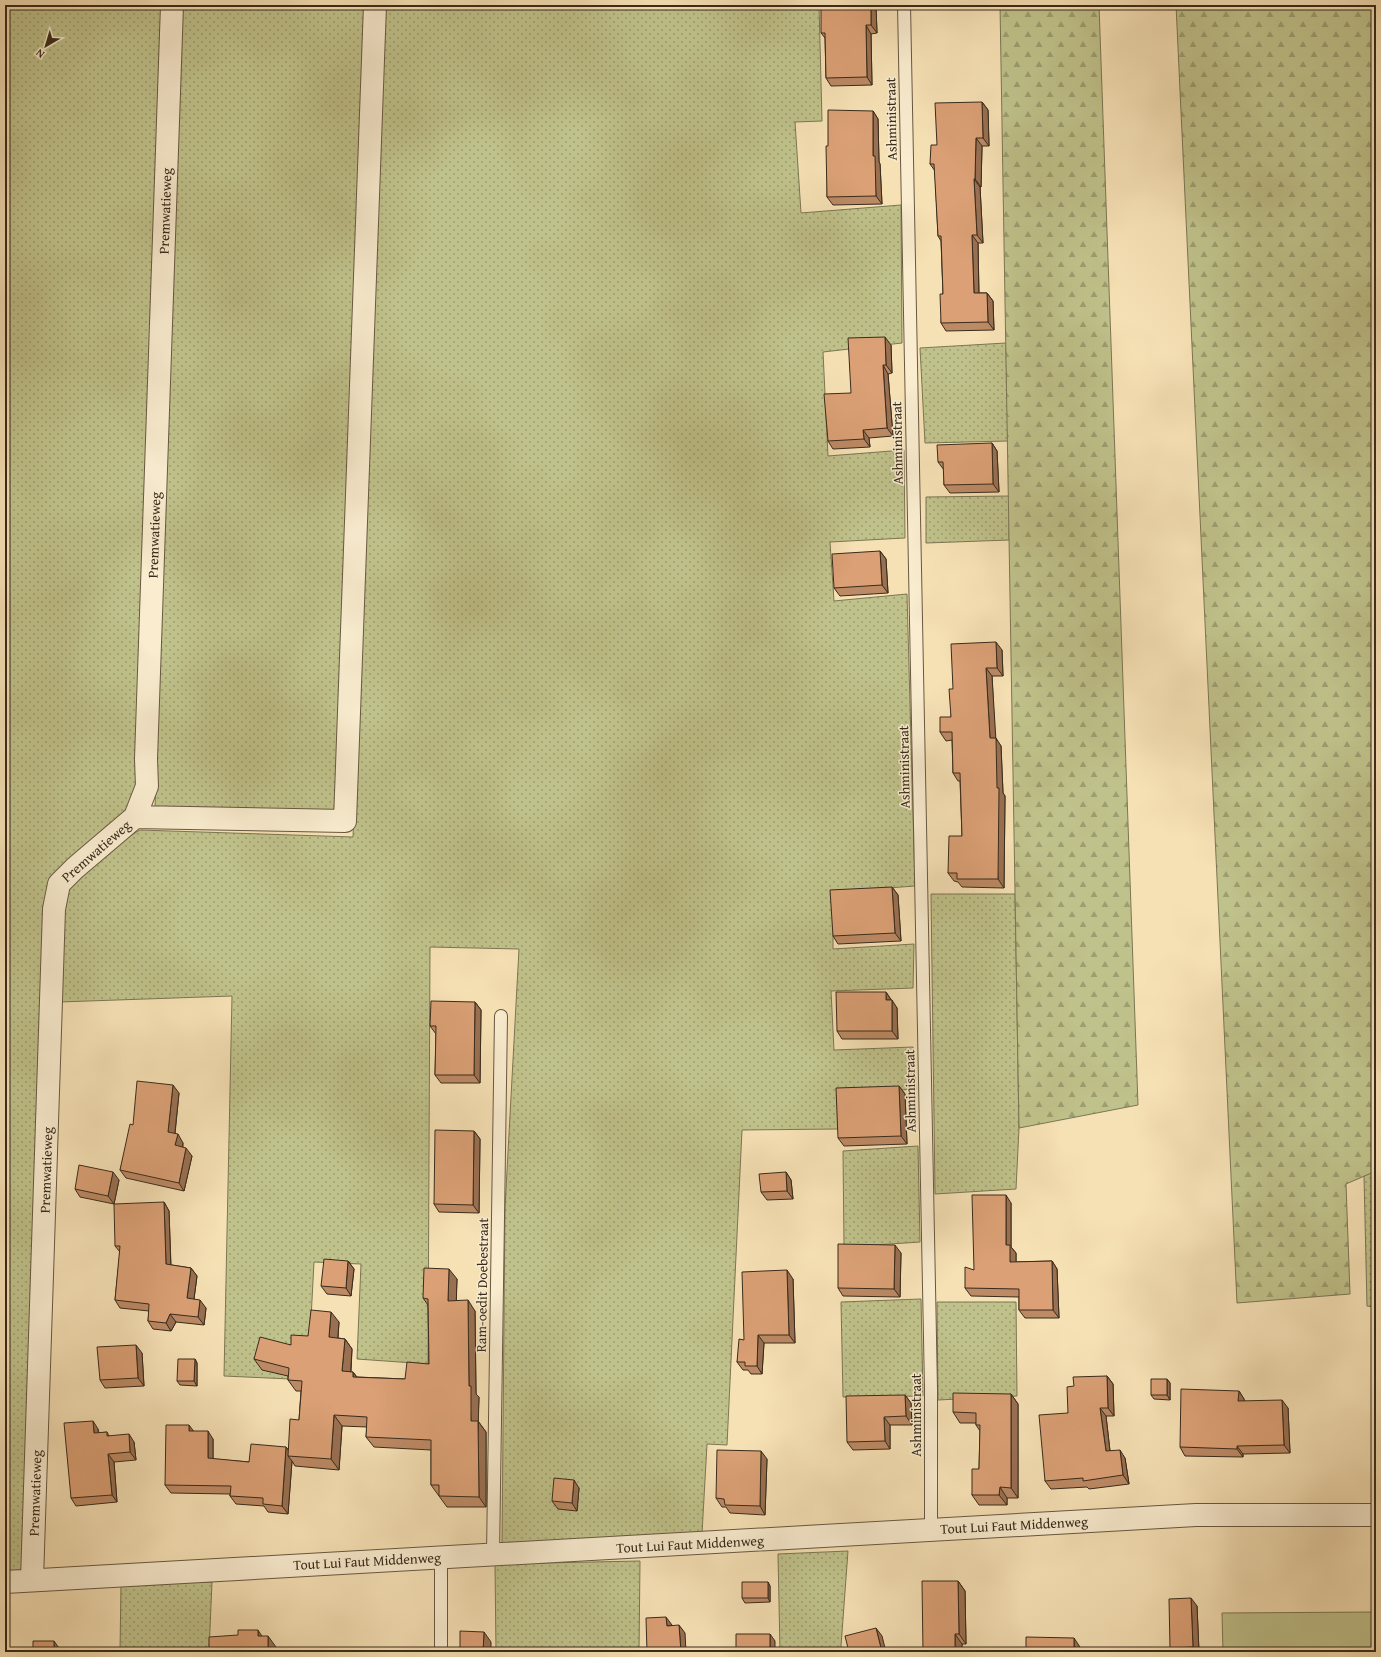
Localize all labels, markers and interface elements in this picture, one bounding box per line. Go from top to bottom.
north arrow [26,26,66,66]
text: N [32,45,48,62]
street label: Ashministraat [880,77,902,161]
street label: Premwatieweg [154,168,176,254]
street label: Ashministraat [886,401,908,485]
street label: Premwatieweg [143,492,165,578]
street label: Ashministraat [893,725,915,809]
street label: Premwatieweg [57,815,135,887]
street label: Ashministraat [899,1049,921,1133]
street label: Premwatieweg [35,1127,57,1213]
street label: Ram-oedit Doebestraat [471,1218,493,1352]
street label: Ashministraat [906,1373,926,1457]
street label: Premwatieweg [24,1450,46,1536]
street label: Tout Lui Faut Middenweg [940,1511,1088,1539]
street label: Tout Lui Faut Middenweg [616,1530,764,1558]
street label: Tout Lui Faut Middenweg [293,1547,441,1575]

